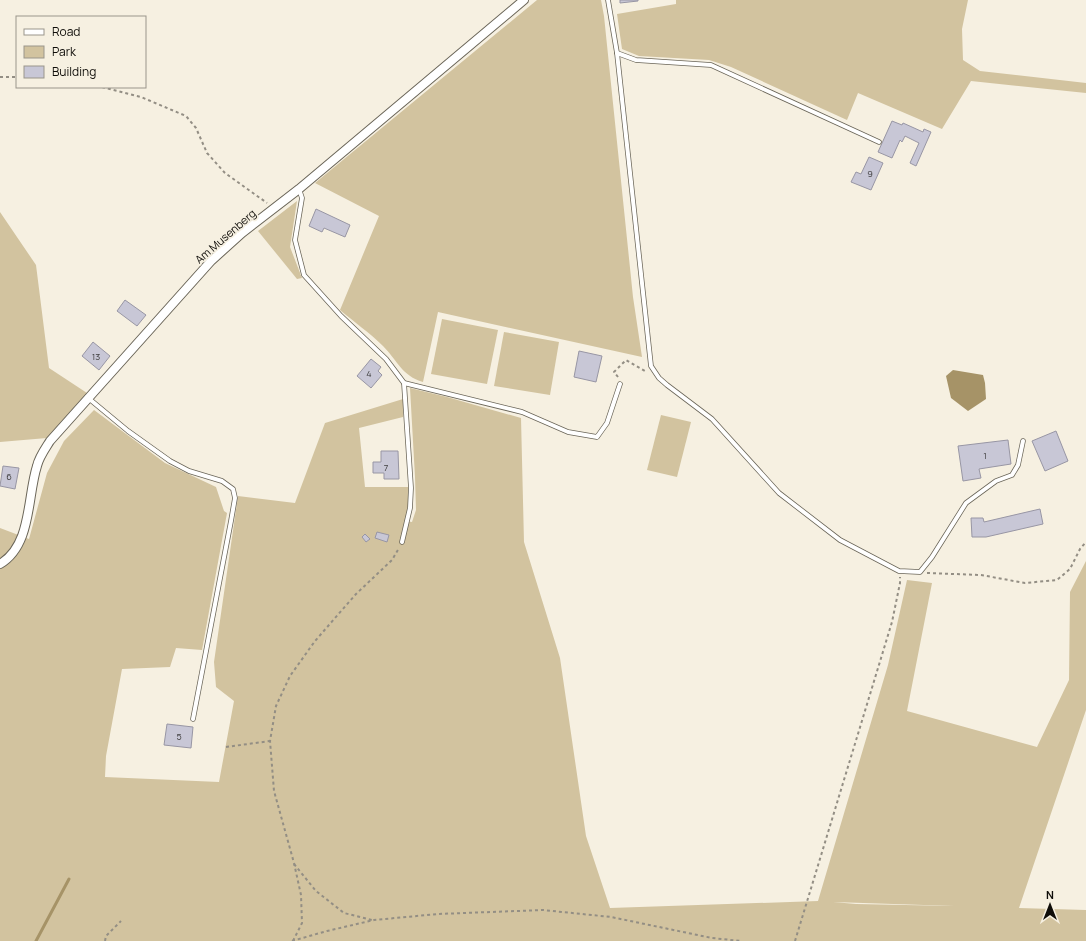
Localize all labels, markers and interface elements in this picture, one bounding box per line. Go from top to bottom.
legend [16,16,146,88]
text: Road [52,23,80,40]
text: Park [52,43,77,60]
text: Building [52,63,96,80]
house number: 9 [867,167,873,180]
street label: Am Musenberg [191,205,259,267]
house number: 13 [92,350,100,363]
house number: 4 [366,367,372,380]
house number: 1 [983,449,987,462]
house number: 7 [384,461,389,474]
house number: 6 [6,470,12,483]
house number: 5 [176,730,182,743]
north arrow [1030,885,1070,925]
text: N [1046,887,1054,902]

